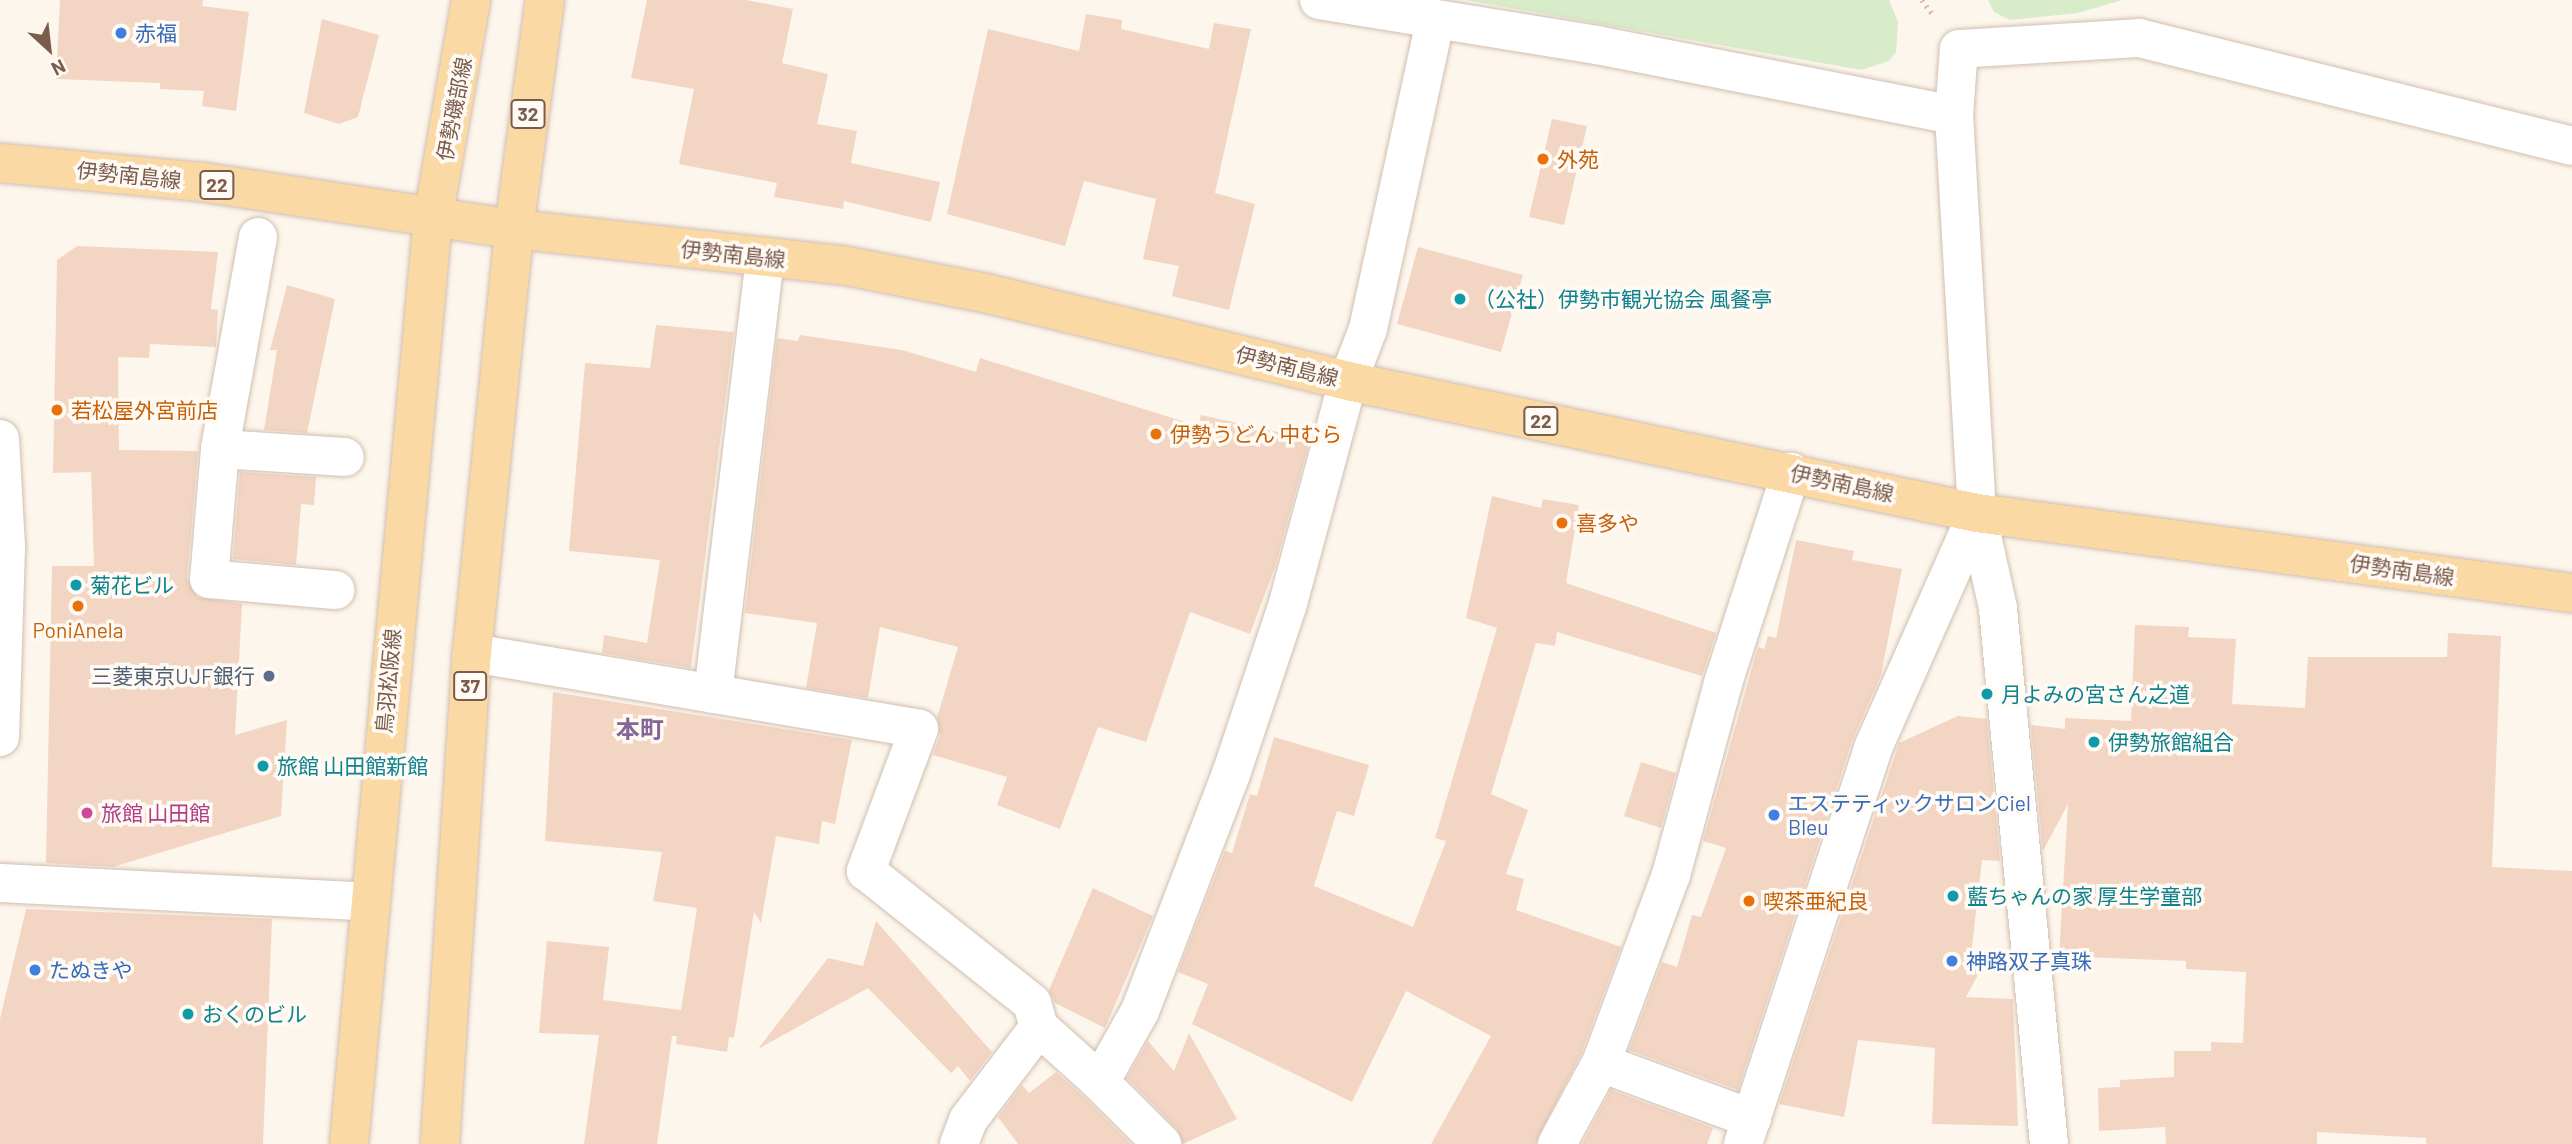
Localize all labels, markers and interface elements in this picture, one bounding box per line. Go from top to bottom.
north arrow [14,14,84,84]
place label: 赤福 [135,20,177,46]
marker: 赤福 [113,25,129,41]
text: N [48,55,70,81]
street label: 伊勢磯部線 [432,55,476,163]
road number: 32 [510,98,546,130]
place label: 外苑 [1557,146,1599,172]
marker: 外苑 [1535,151,1551,167]
street label: 伊勢南島線 [75,157,183,193]
road number: 22 [198,169,236,200]
street label: 伊勢南島線 [679,236,787,272]
place label: （公社）伊勢市観光協会 風餐亭 [1474,286,1772,312]
marker: （公社）伊勢市観光協会 風餐亭 [1452,291,1468,307]
street label: 伊勢南島線 [1233,341,1341,391]
place label: 若松屋外宮前店 [71,397,218,423]
marker: 若松屋外宮前店 [49,402,65,418]
road number: 22 [1522,406,1560,436]
place label: 伊勢うどん 中むら [1170,421,1342,447]
marker: 伊勢うどん 中むら [1148,426,1164,442]
street label: 伊勢南島線 [1788,460,1896,506]
place label: 喜多や [1576,510,1639,536]
marker: 喜多や [1554,515,1570,531]
street label: 伊勢南島線 [2348,550,2456,590]
place label: 菊花ビル [90,572,174,598]
marker: 菊花ビル [68,577,84,593]
marker: PoniAnela [70,598,86,614]
place label: PoniAnela [33,617,123,643]
street label: 鳥羽松阪線 [371,628,405,734]
place label: 三菱東京UJF銀行 [91,663,255,689]
marker: 三菱東京UJF銀行 [261,668,277,684]
road number: 37 [452,670,488,702]
place label: 月よみの宮さん之道 [2001,681,2190,707]
marker: 月よみの宮さん之道 [1979,686,1995,702]
district label: 本町 [616,715,664,743]
place label: 伊勢旅館組合 [2108,729,2234,755]
marker: 伊勢旅館組合 [2086,734,2102,750]
place label: 旅館 山田館新館 [277,753,428,779]
marker: 旅館 山田館新館 [255,758,271,774]
place label: エステティックサロンCiel Bleu [1788,790,2032,840]
place label: 旅館 山田館 [101,800,210,826]
marker: 旅館 山田館 [79,805,95,821]
marker: エステティックサロンCiel Bleu [1766,807,1782,823]
place label: 藍ちゃんの家 厚生学童部 [1967,883,2202,909]
place label: 喫茶亜紀良 [1763,888,1868,914]
marker: 藍ちゃんの家 厚生学童部 [1945,888,1961,904]
marker: 喫茶亜紀良 [1741,893,1757,909]
place label: 神路双子真珠 [1966,948,2092,974]
marker: 神路双子真珠 [1944,953,1960,969]
place label: たぬきや [49,957,133,983]
marker: たぬきや [27,962,43,978]
place label: おくのビル [202,1001,307,1027]
marker: おくのビル [180,1006,196,1022]

